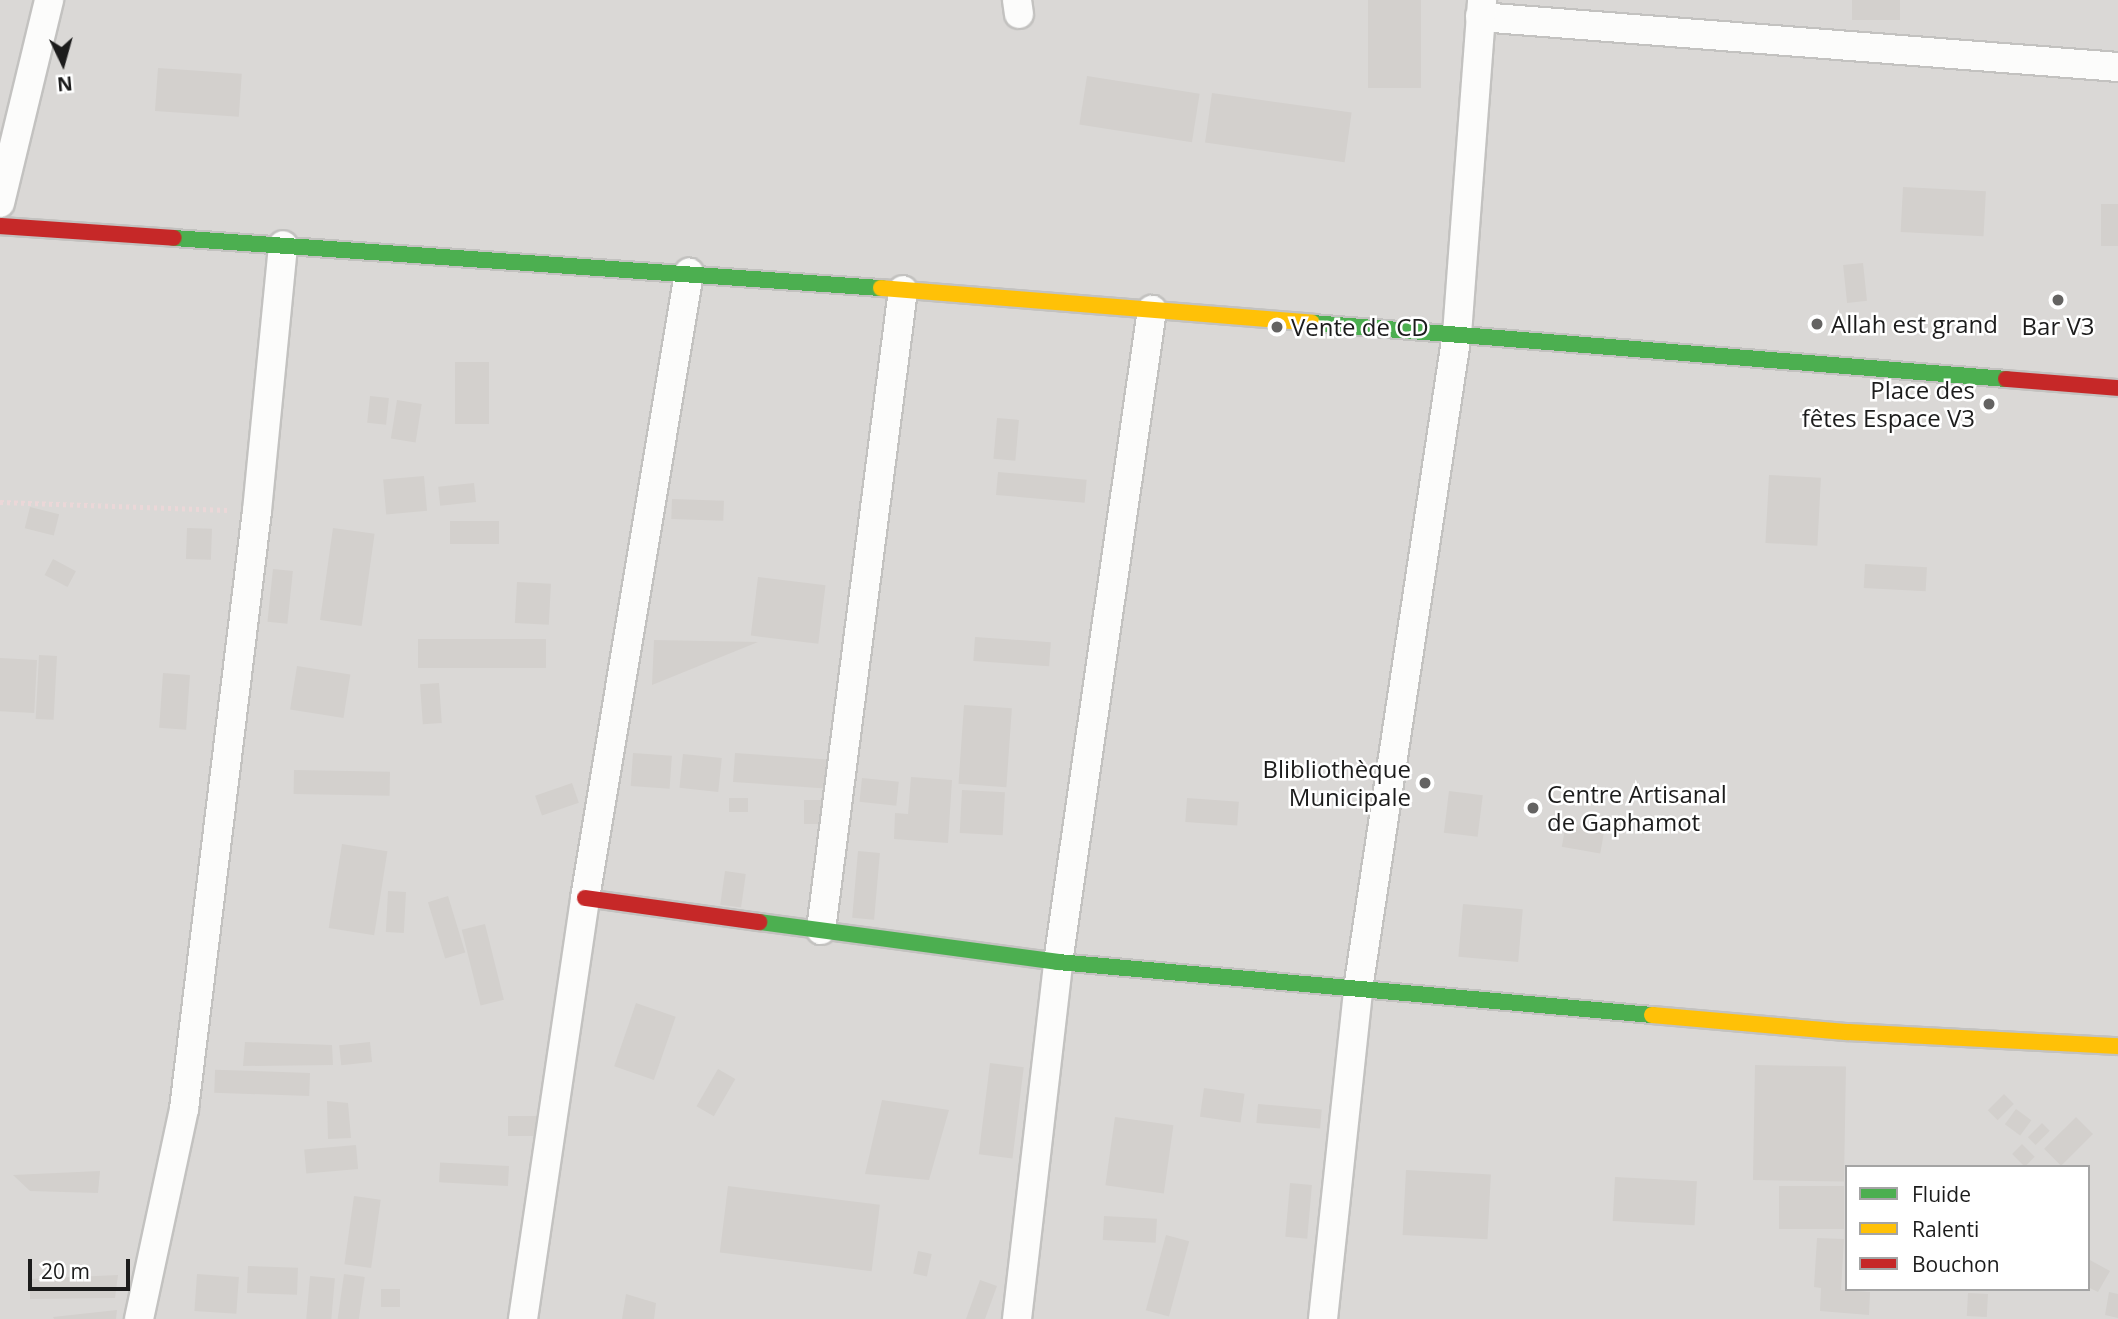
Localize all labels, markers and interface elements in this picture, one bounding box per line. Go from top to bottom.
north arrow [28,28,98,98]
text: N [56,70,74,98]
marker: Bar V3 [2050,292,2066,308]
place label: Allah est grand [1831,310,1998,338]
place label: Bar V3 [2022,312,2094,340]
place label: Vente de CD [1291,313,1429,341]
marker: Allah est grand [1809,316,1825,332]
marker: Vente de CD [1269,319,1285,335]
place label: Place des fêtes Espace V3 [1802,376,1975,432]
marker: Place des fêtes Espace V3 [1981,396,1997,412]
place label: Blibliothèque Municipale [1263,755,1411,811]
marker: Blibliothèque Municipale [1417,775,1433,791]
place label: Centre Artisanal de Gaphamot [1547,780,1727,836]
marker: Centre Artisanal de Gaphamot [1525,800,1541,816]
legend [1845,1165,2090,1291]
text: Fluide [1912,1180,1971,1208]
text: Ralenti [1912,1215,1979,1243]
scale bar [32,1246,133,1290]
text: Bouchon [1912,1250,2000,1278]
text: 20 m [41,1257,90,1285]

